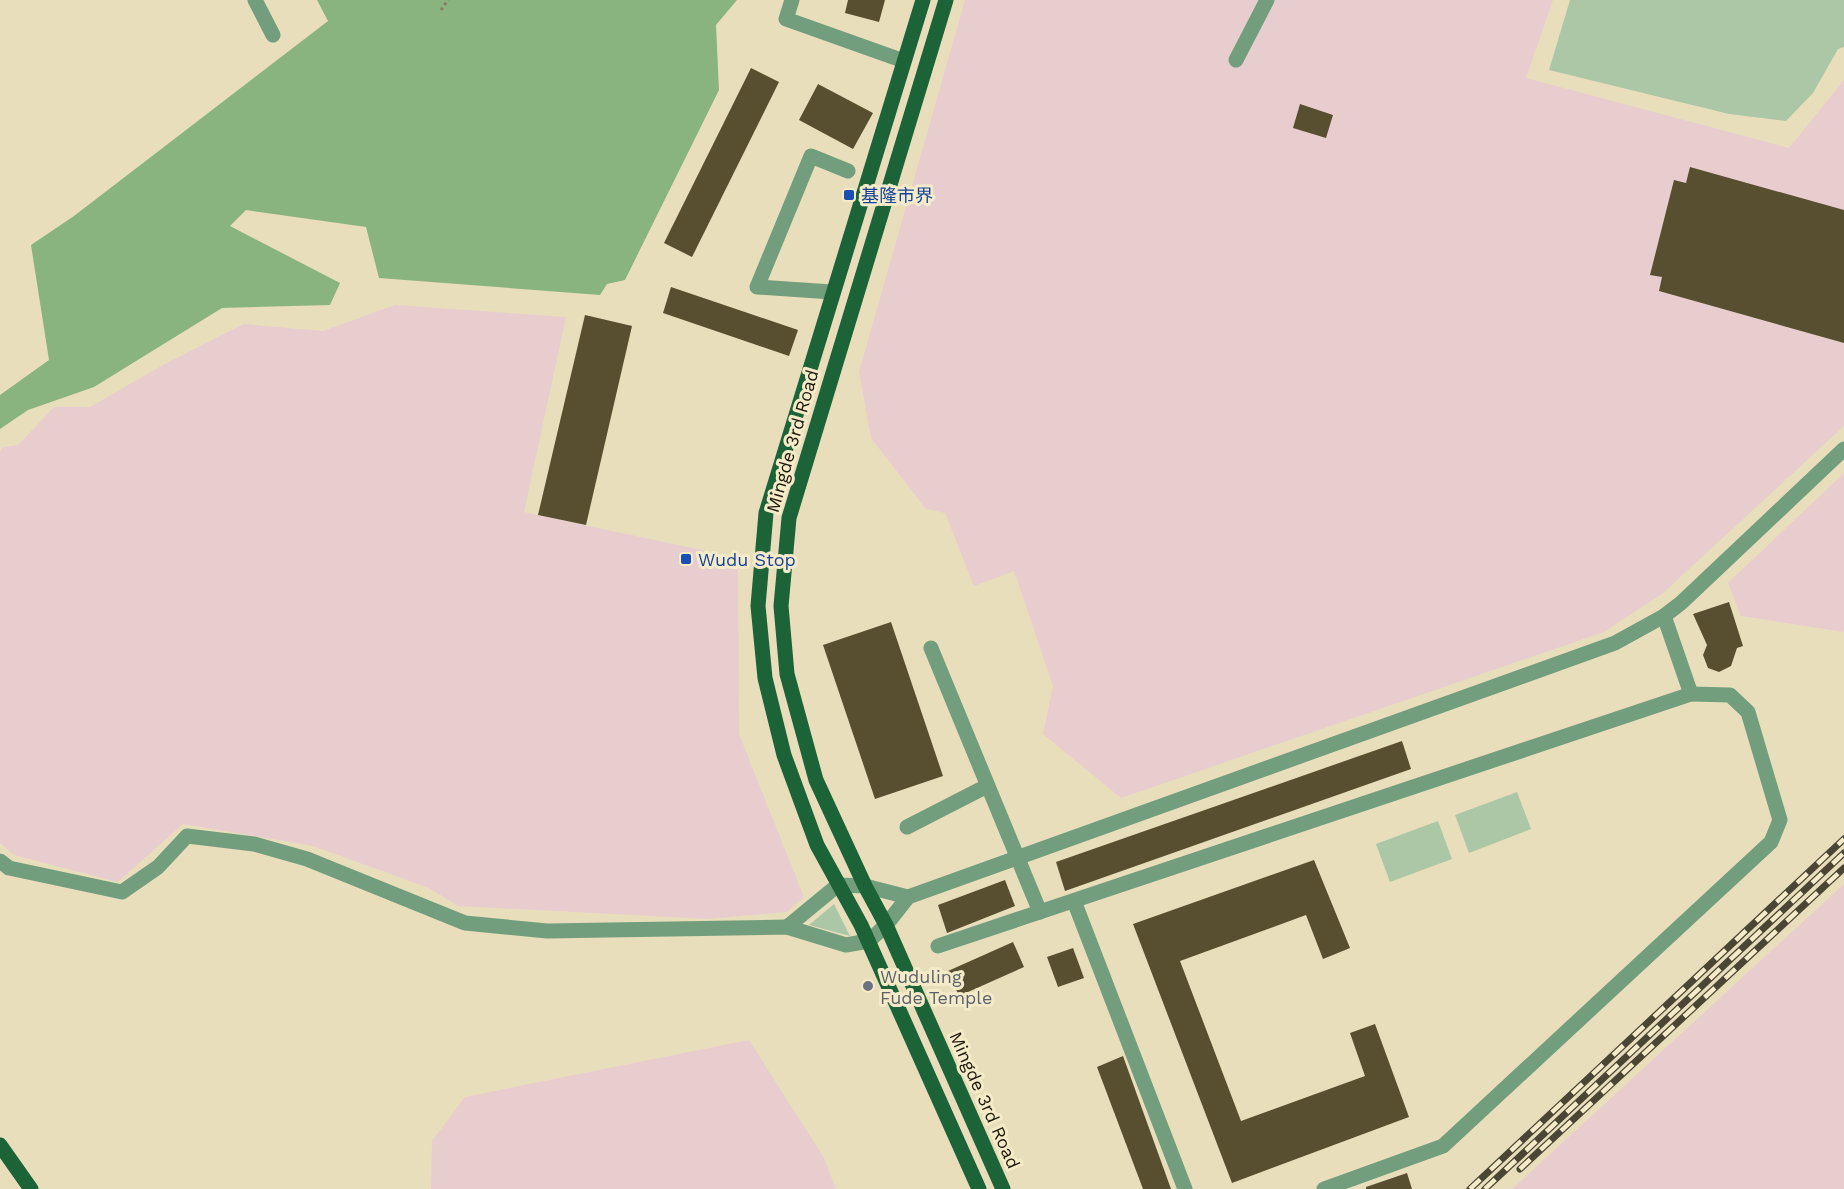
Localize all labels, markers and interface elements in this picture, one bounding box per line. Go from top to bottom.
place label: 基隆市界 [861,185,933,206]
marker: 基隆市界 [842,188,856,202]
street label: Mingde 3rd Road [762,367,822,515]
place label: Wudu Stop [698,549,796,570]
marker: Wudu Stop [679,552,693,566]
place label: Wuduling Fude Temple [880,966,992,1008]
marker: Wuduling Fude Temple [861,979,875,993]
street label: Mingde 3rd Road [945,1028,1025,1172]

